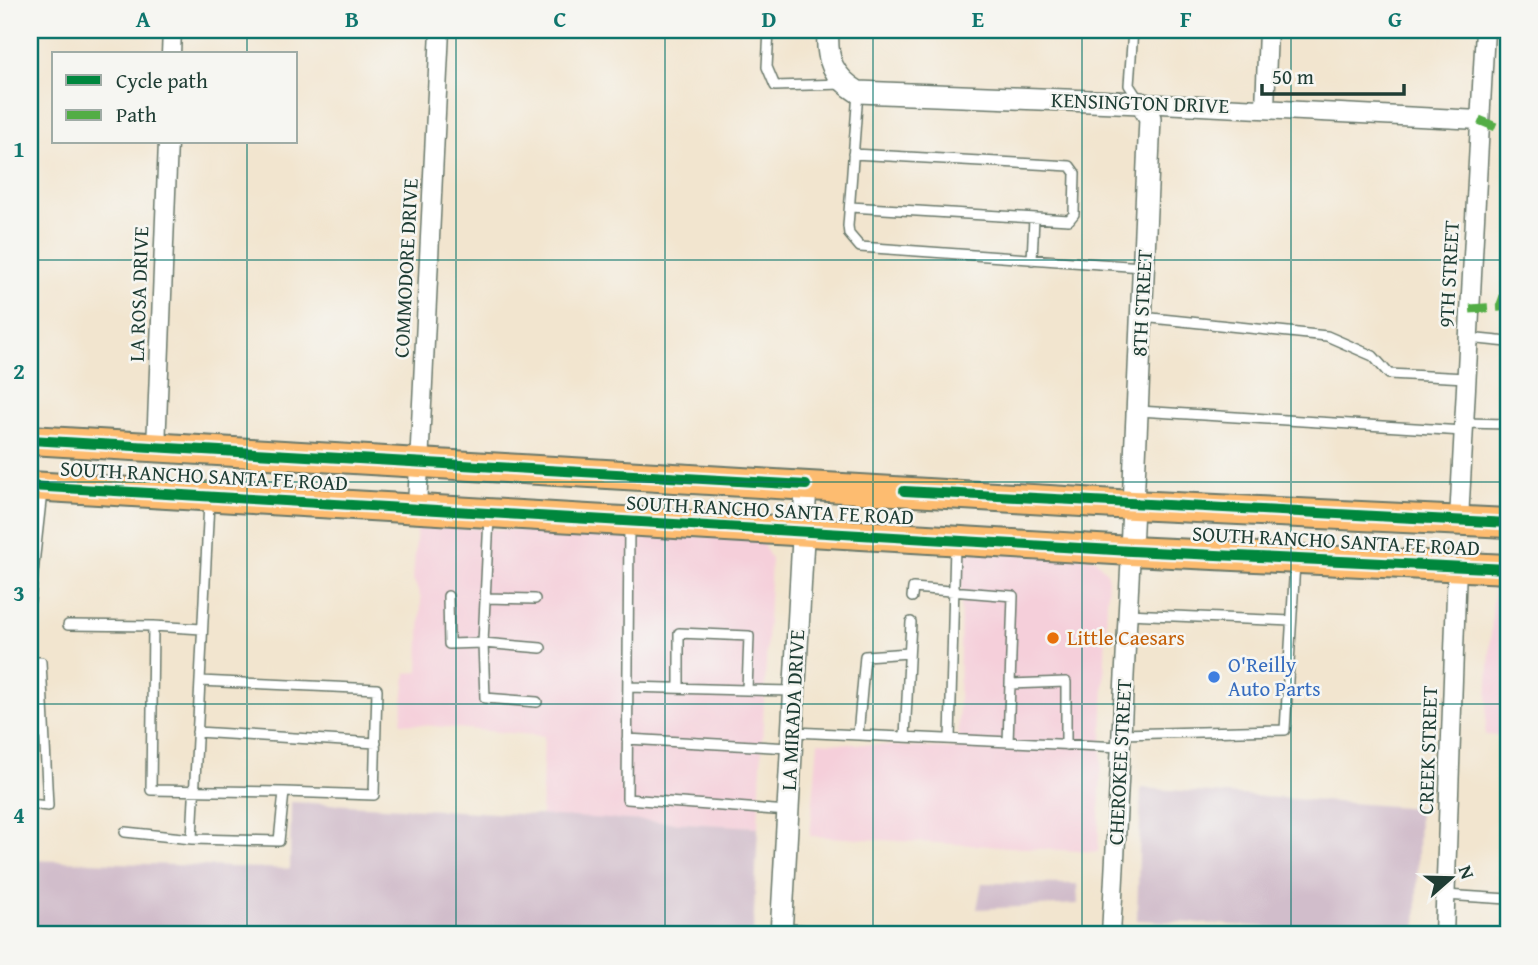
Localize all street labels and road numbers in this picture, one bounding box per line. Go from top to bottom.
street label: KENSINGTON DRIVE [1050,84,1230,121]
street label: COMMODORE DRIVE [385,177,426,359]
street label: 9TH STREET [1430,219,1467,329]
street label: LA ROSA DRIVE [121,225,156,362]
street label: 8TH STREET [1123,248,1160,358]
street label: SOUTH RANCHO SANTA FE ROAD [59,452,349,499]
street label: SOUTH RANCHO SANTA FE ROAD [625,486,915,533]
street label: SOUTH RANCHO SANTA FE ROAD [1191,517,1481,564]
street label: LA MIRADA DRIVE [773,628,812,791]
street label: CHEROKEE STREET [1100,678,1139,846]
street label: CREEK STREET [1410,685,1445,815]

